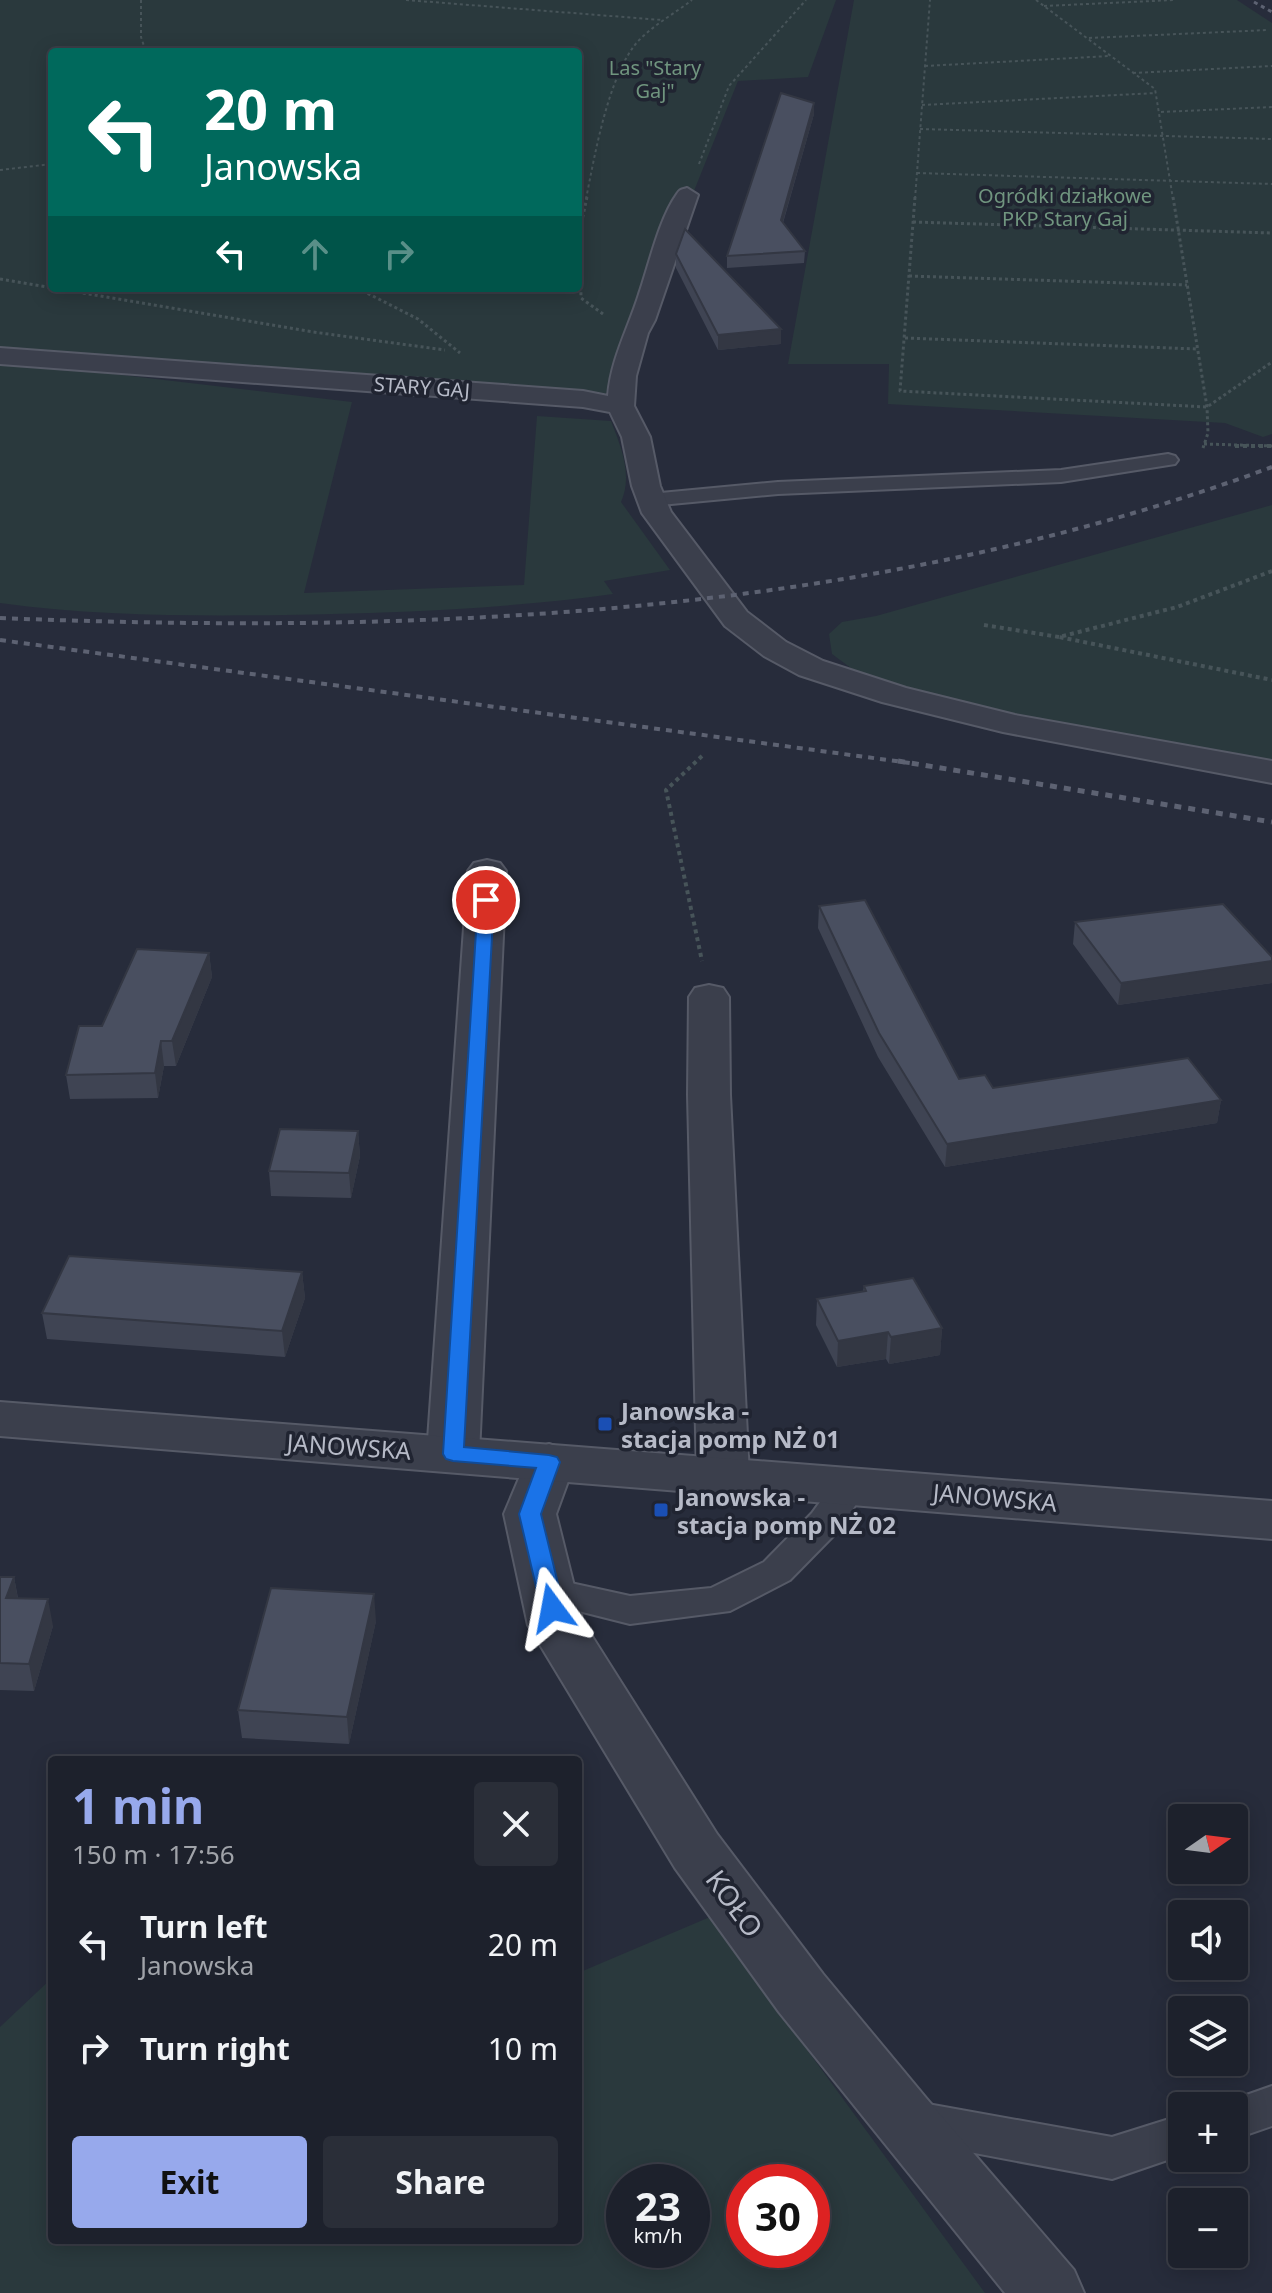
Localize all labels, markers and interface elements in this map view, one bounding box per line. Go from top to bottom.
park label: Las "Stary Gaj" [609,54,702,104]
text: 20 m [204,70,337,146]
icon: left [72,80,176,184]
text: Janowska [204,142,362,191]
park label: Ogródki działkowe PKP Stary Gaj [978,182,1152,232]
icon: left [209,232,253,276]
icon: ahead [293,232,337,276]
icon: right [377,232,421,276]
street label: STARY GAJ [373,370,471,404]
pin [452,866,520,934]
icon: arrive [464,878,508,922]
place label: Janowska - stacja pomp NŻ 01 [619,1394,840,1455]
marker: Janowska - stacja pomp NŻ 01 [596,1415,614,1433]
street label: JANOWSKA [284,1425,413,1467]
street label: JANOWSKA [930,1475,1059,1519]
place label: Janowska - stacja pomp NŻ 02 [675,1480,896,1541]
marker: Janowska - stacja pomp NŻ 02 [652,1501,670,1519]
position arrow [510,1566,594,1650]
text: 1 min [72,1773,204,1838]
button: close [474,1782,558,1866]
north arrow [1168,1804,1248,1884]
map controls [1168,1804,1248,2268]
text: 150 m · 17:56 [72,1836,235,1872]
street label: KOŁO [698,1862,772,1944]
button: sound [1168,1900,1248,1980]
text: Turn left [140,1906,268,1947]
icon: left [72,1922,116,1966]
text: 20 m [488,1924,558,1965]
text: Janowska [140,1947,254,1983]
button: layers [1168,1996,1248,2076]
icon: right [72,2026,116,2070]
text: Turn right [140,2028,290,2069]
text: 10 m [488,2028,558,2069]
button: + [1168,2092,1248,2172]
button: Exit [72,2136,307,2228]
button: Share [323,2136,558,2228]
speed limit sign: 30 [726,2164,830,2268]
text: 23 [635,2178,681,2233]
button: − [1168,2188,1248,2268]
text: km/h [633,2222,683,2249]

